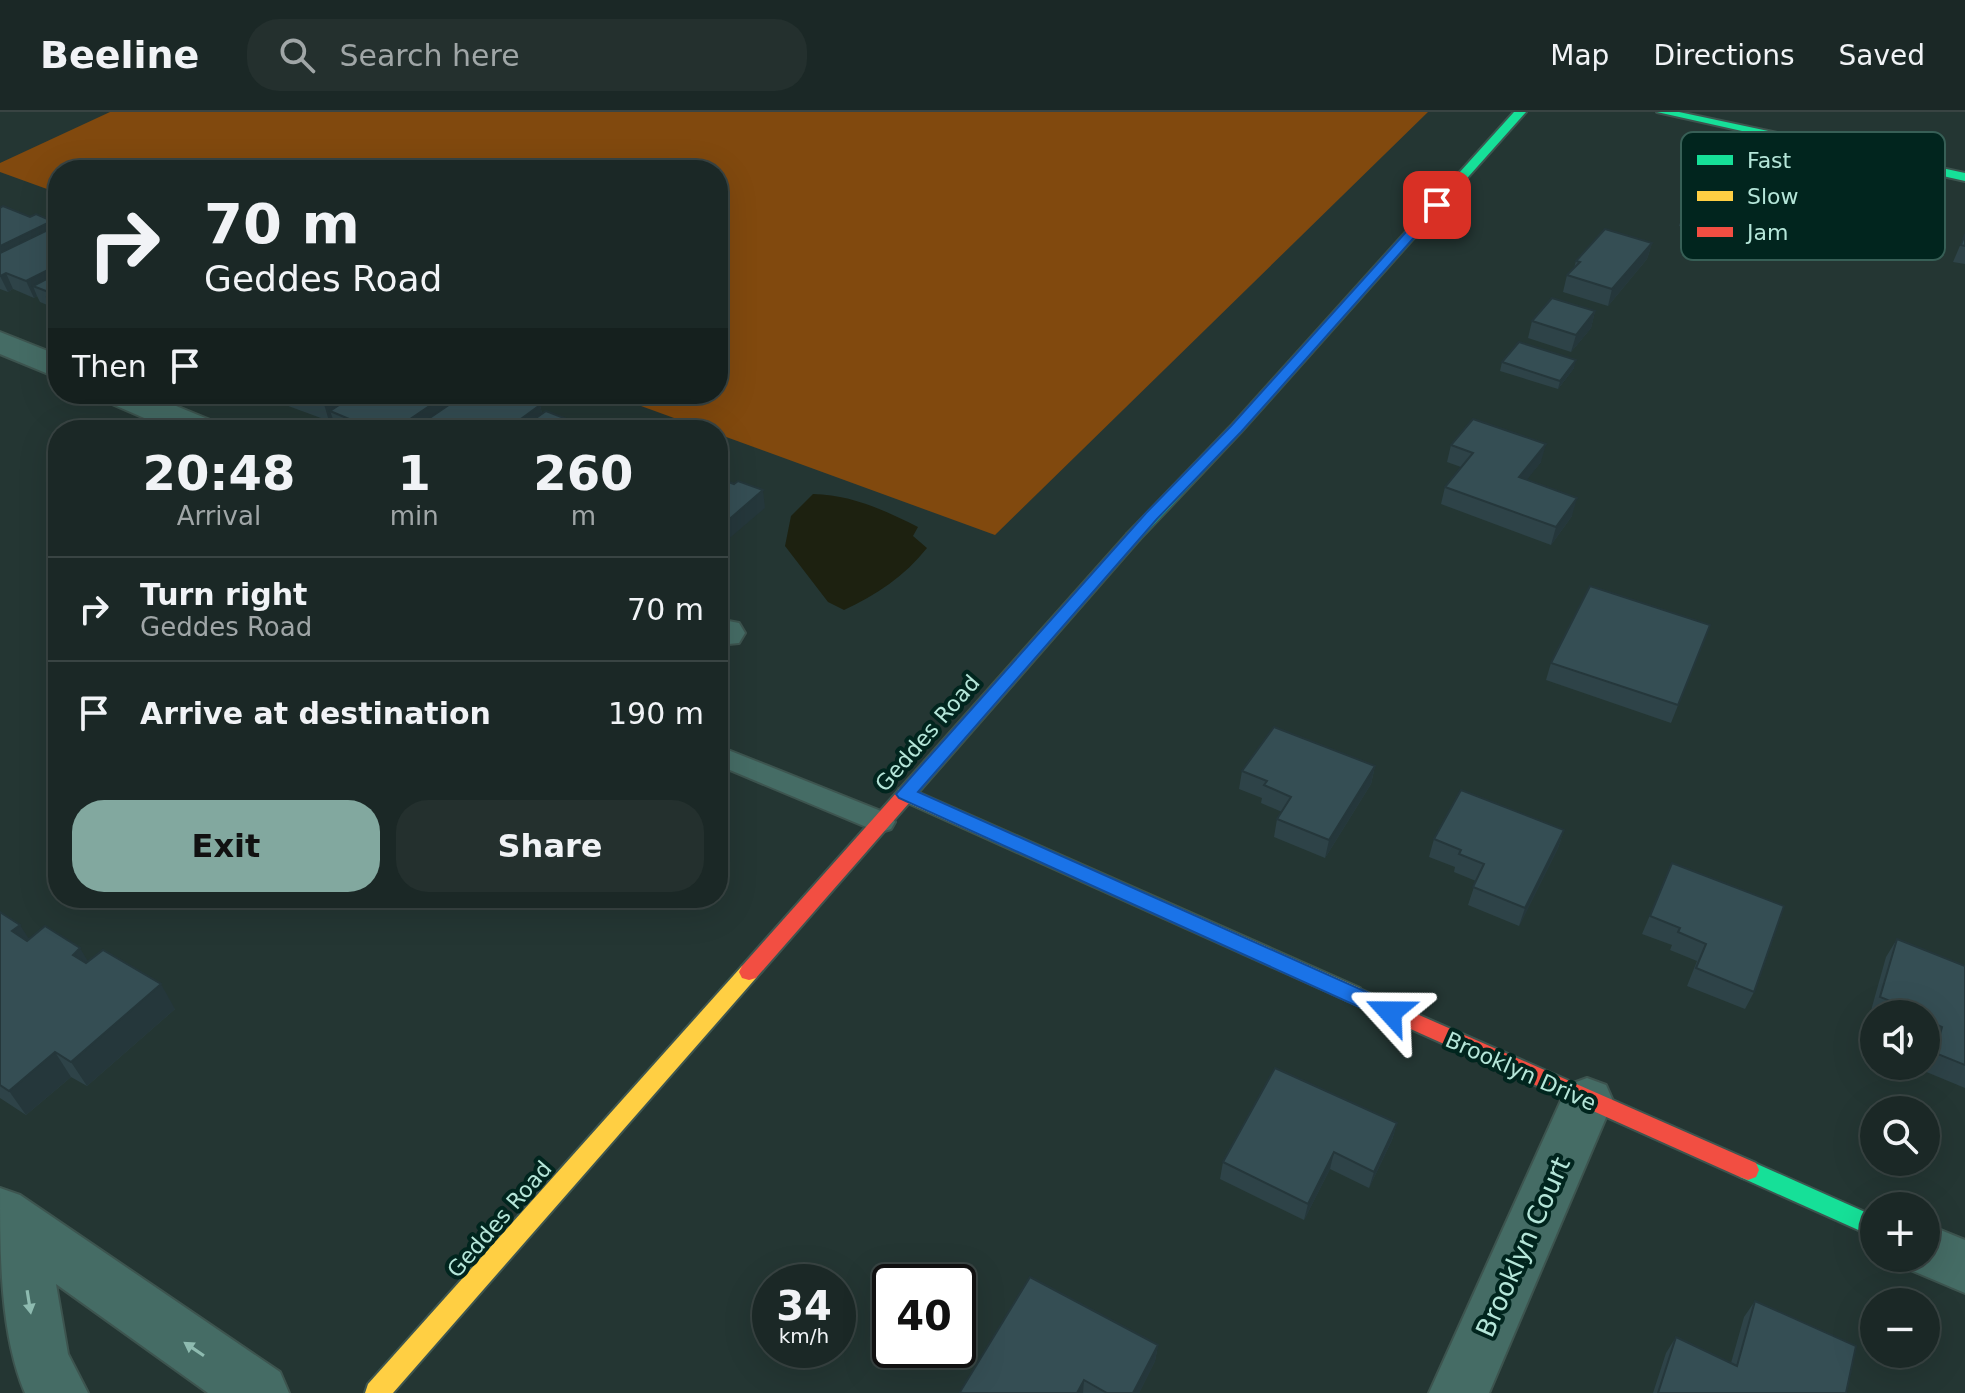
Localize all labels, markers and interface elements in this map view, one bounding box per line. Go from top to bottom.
search box [247,19,807,91]
text: Beeline [40,33,199,77]
icon: search [275,33,319,77]
text: Search here [339,38,520,73]
text: Map [1550,39,1609,72]
text: Directions [1653,39,1794,72]
text: Saved [1838,39,1925,72]
legend [1681,132,1945,260]
text: Fast [1747,148,1792,173]
pin [1403,171,1471,239]
icon: arrive [1415,183,1459,227]
text: Slow [1747,184,1799,209]
text: 70 m [204,191,360,256]
icon: right [72,192,176,296]
text: Jam [1745,220,1788,245]
text: Geddes Road [204,258,442,299]
icon: arrive [163,344,207,388]
text: Then [72,349,147,384]
text: 20:48 [142,445,295,501]
text: 1 [398,445,431,501]
text: 260 [533,445,633,501]
text: Arrival [177,501,261,531]
text: min [390,501,439,531]
text: m [571,501,596,531]
text: Turn right [140,577,307,612]
icon: right [72,587,116,631]
text: 70 m [627,592,704,627]
text: Geddes Road [140,612,312,642]
street label: Geddes Road [870,670,985,797]
icon: arrive [72,691,116,735]
text: Arrive at destination [140,696,491,731]
text: 190 m [608,696,704,731]
button: Exit [72,800,380,892]
button: Share [396,800,704,892]
position arrow [1348,970,1432,1054]
map controls [1860,1000,1940,1368]
button: sound [1860,1000,1940,1080]
street label: Brooklyn Drive [1442,1027,1600,1116]
button: search [1860,1096,1940,1176]
street label: Brooklyn Court [1470,1152,1576,1342]
street label: Geddes Road [442,1156,557,1283]
button: + [1860,1192,1940,1272]
speed limit sign: 40 [872,1264,976,1368]
text: 34 [776,1283,832,1329]
button: − [1860,1288,1940,1368]
one-way arrow [24,1290,36,1315]
text: km/h [779,1324,829,1348]
one-way arrow [184,1342,205,1357]

